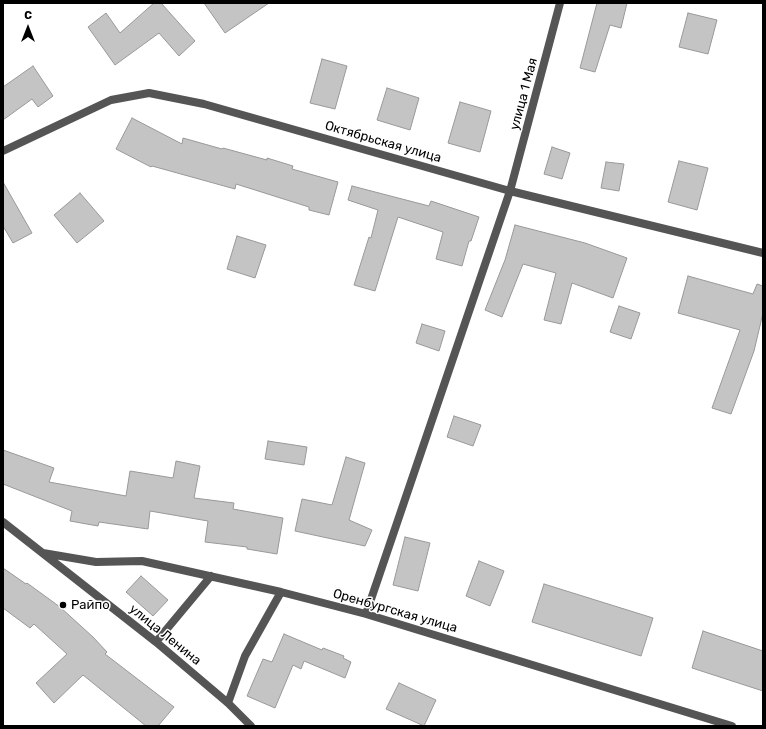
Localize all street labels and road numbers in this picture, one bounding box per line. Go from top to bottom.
street label: улица 1 Мая [507,56,541,132]
street label: Октябрьская улица [323,118,443,166]
street label: Оренбургская улица [331,586,459,636]
street label: улица Ленина [126,601,204,669]

